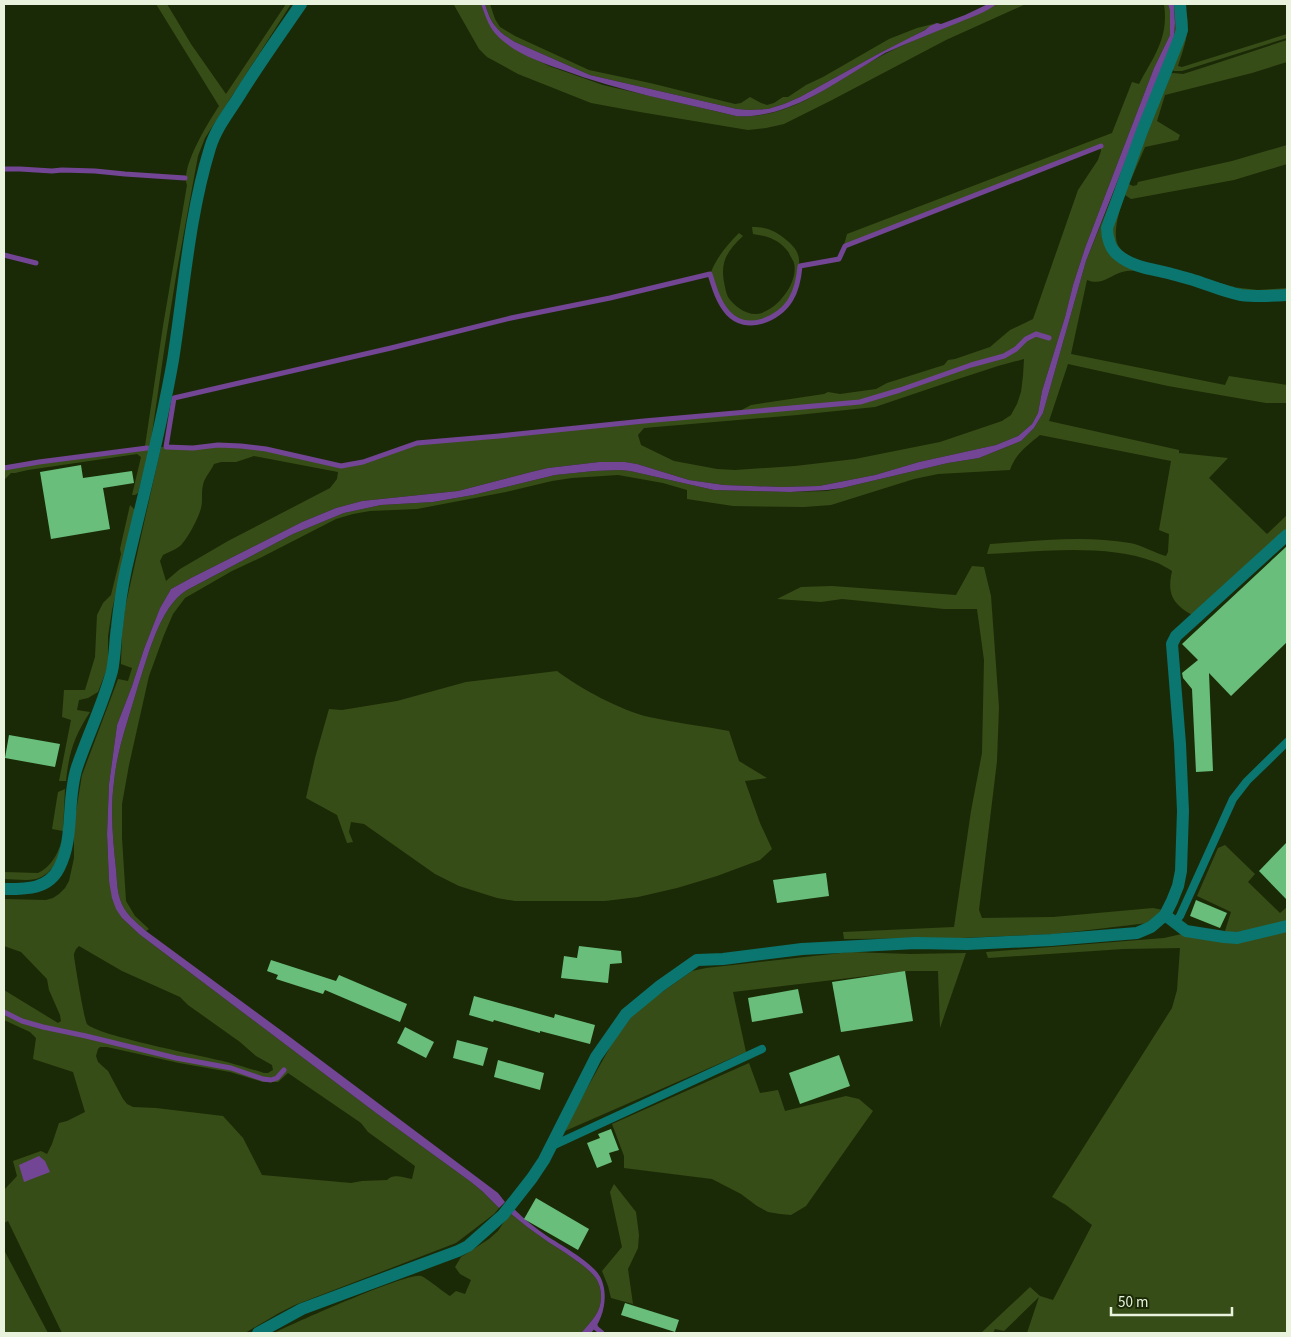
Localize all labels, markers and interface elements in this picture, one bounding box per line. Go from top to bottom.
scale bar [1111,1284,1232,1316]
text: 50 m [1118,1292,1148,1313]

